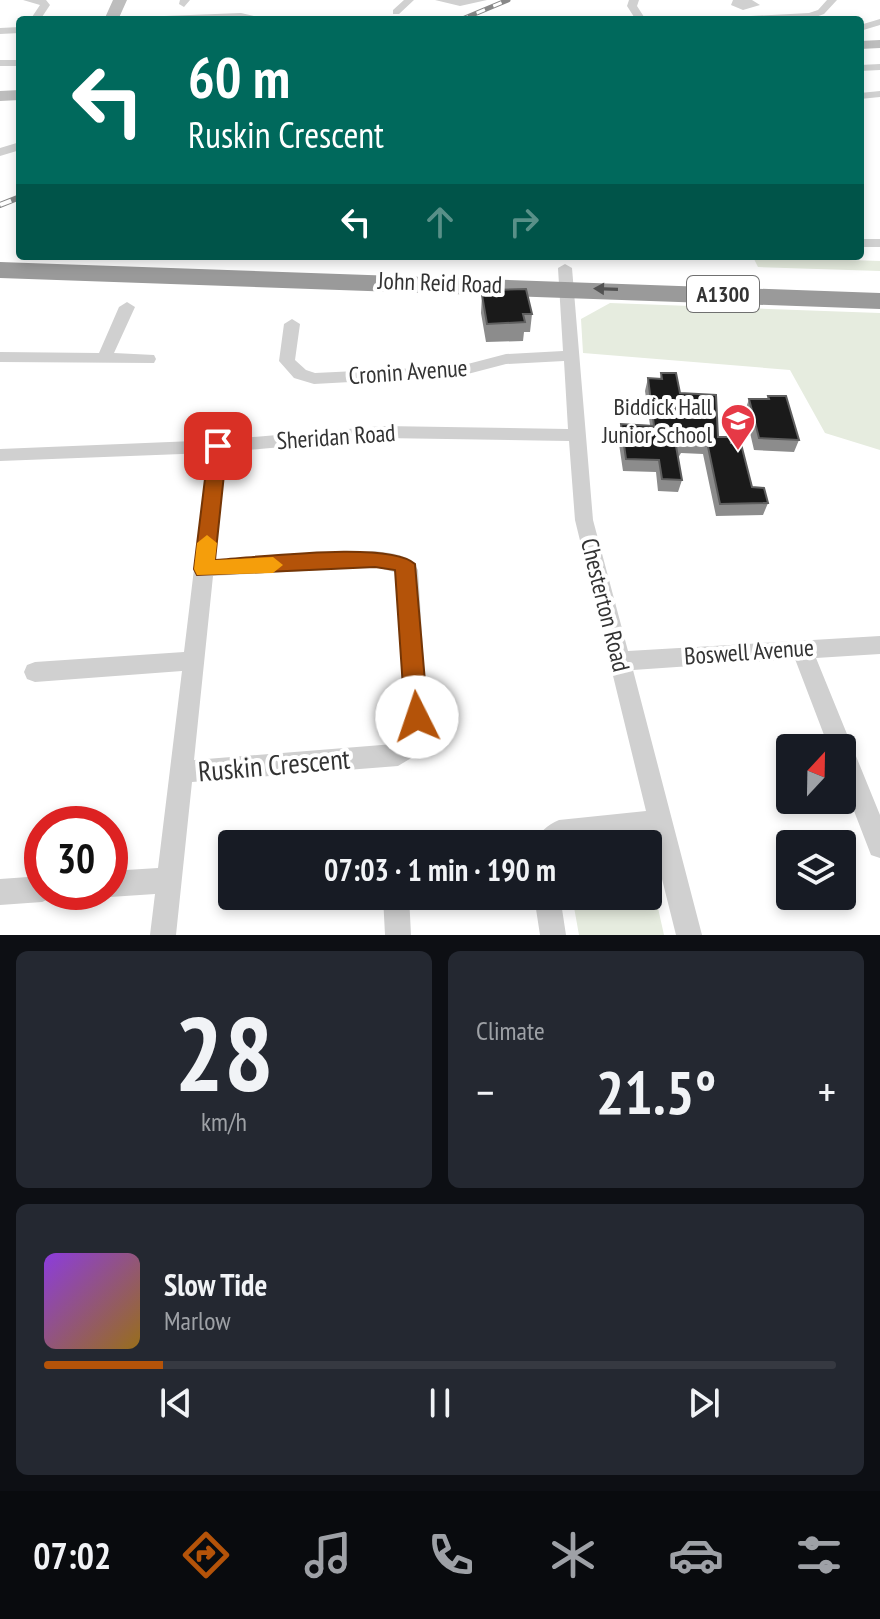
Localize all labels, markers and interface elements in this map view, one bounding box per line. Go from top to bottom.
text: 60 m [188,41,290,113]
icon: left [56,48,160,152]
text: Ruskin Crescent [188,111,384,158]
icon: left [334,200,378,244]
icon: ahead [418,200,462,244]
icon: right [502,200,546,244]
street label: John Reid Road [376,265,503,300]
road number: A1300 [687,276,759,312]
one-way arrow [593,282,618,295]
street label: Cronin Avenue [348,352,468,391]
place label: Biddick Hall Junior School [601,391,712,450]
school or university icon: Biddick Hall Junior School [719,402,757,452]
pin [184,412,252,480]
street label: Sheridan Road [275,417,396,456]
icon: arrive [196,424,240,468]
street label: Chesterton Road [574,535,637,675]
street label: Boswell Avenue [683,632,815,671]
position arrow [375,675,459,759]
north arrow [776,734,856,814]
map controls [776,734,856,910]
street label: Ruskin Crescent [196,739,352,790]
speed limit sign: 30 [24,806,128,910]
button: layers [776,830,856,910]
text: 07:03 · 1 min · 190 m [324,850,556,889]
text: 28 [174,985,274,1120]
text: Climate [476,1014,545,1047]
text: 21.5° [596,1053,716,1131]
text: − [476,1063,494,1120]
text: + [818,1063,836,1120]
text: km/h [201,1105,247,1138]
text: Slow Tide [164,1265,267,1304]
text: Marlow [164,1304,230,1337]
icon: previous [154,1381,198,1425]
icon: pause [418,1381,462,1425]
icon: next [682,1381,726,1425]
icon: directions [178,1527,234,1583]
icon: music [300,1527,356,1583]
icon: phone [423,1527,479,1583]
icon: climate [545,1527,601,1583]
icon: car [668,1527,724,1583]
icon: filters [791,1527,847,1583]
text: 07:02 [33,1532,111,1579]

